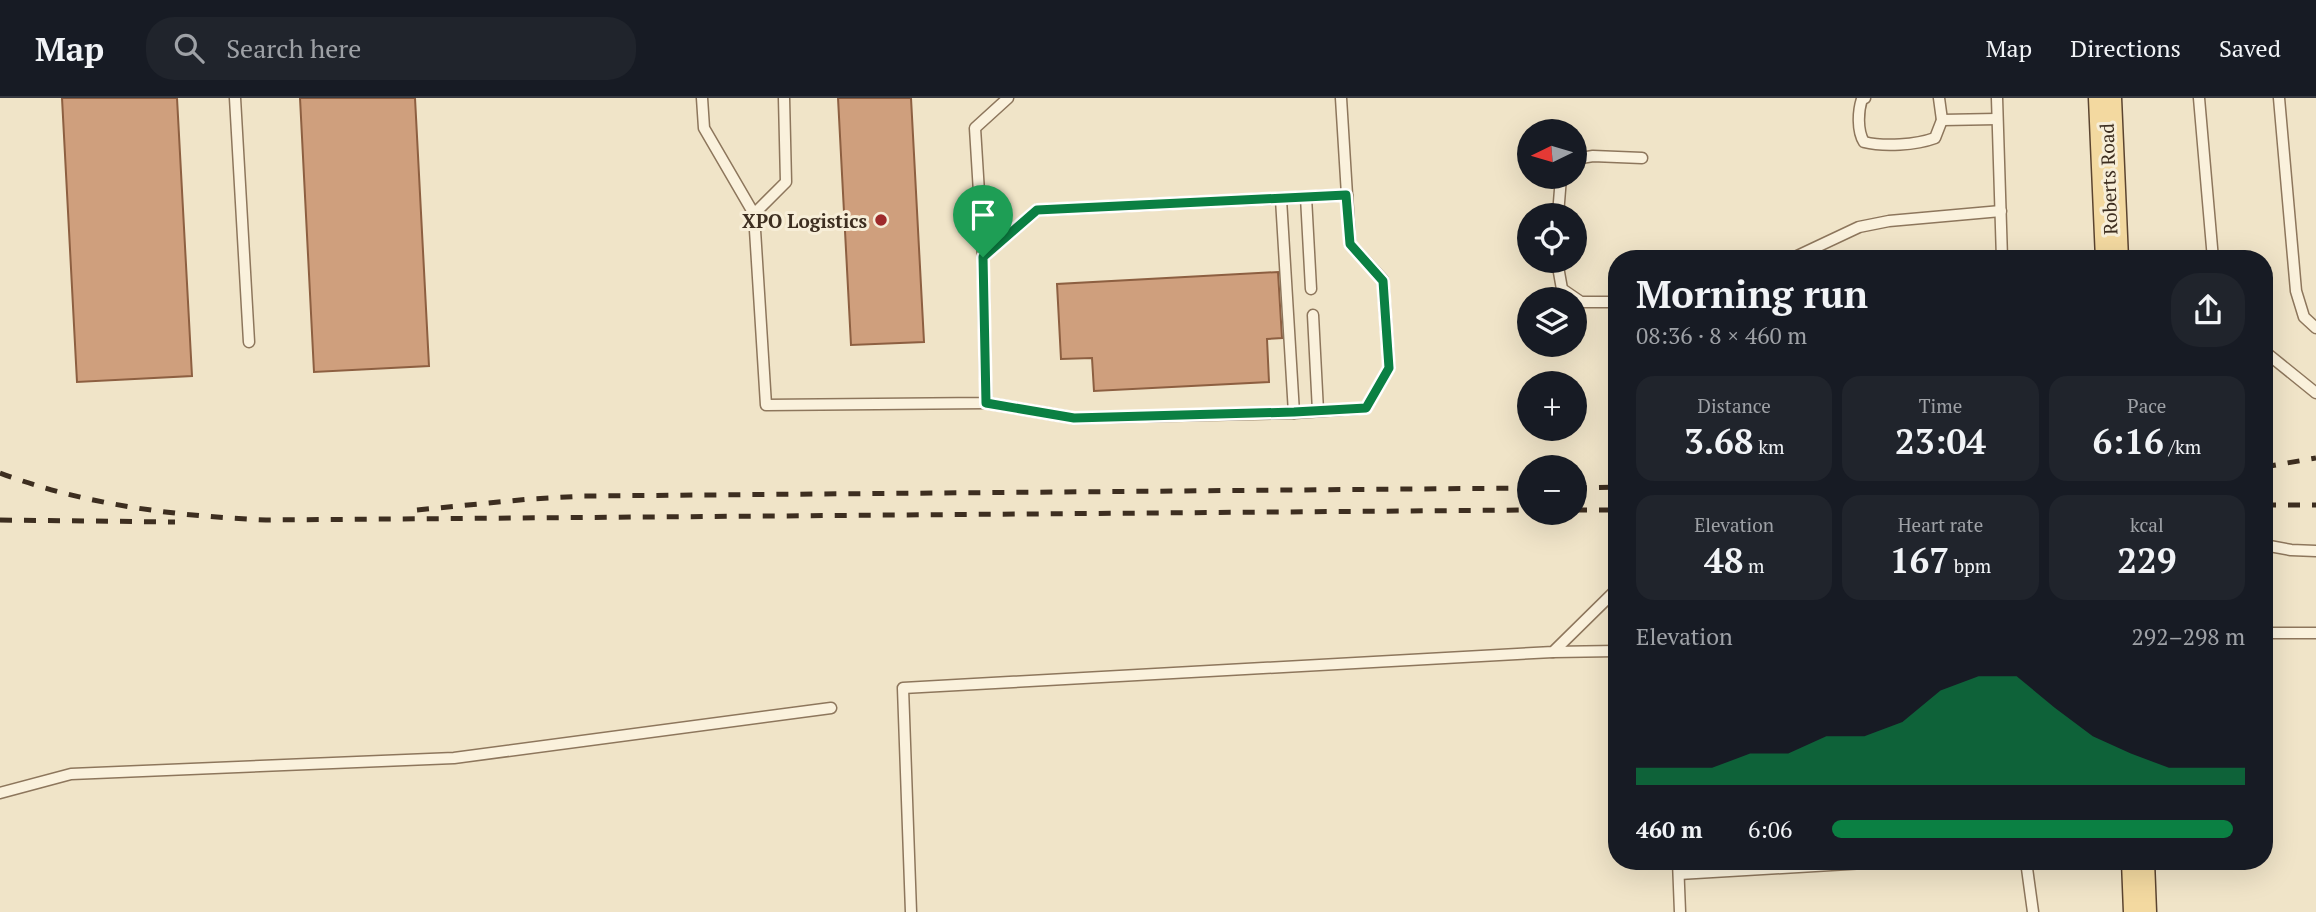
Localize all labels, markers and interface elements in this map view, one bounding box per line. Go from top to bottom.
search box [146,17,636,80]
text: Map [35,27,104,70]
icon: search [170,29,208,67]
text: Search here [226,31,361,65]
text: Map [1986,32,2032,64]
text: Directions [2070,32,2181,64]
text: Saved [2219,32,2281,64]
north arrow [1517,119,1587,189]
map controls [1517,119,1587,525]
street label: Roberts Road [2094,122,2122,235]
pin [953,185,1013,257]
icon: arrive [964,196,1002,234]
button: locate [1517,203,1587,273]
place label: XPO Logistics [742,208,867,233]
marker: XPO Logistics [873,212,889,228]
text: Morning run [1636,269,1868,319]
button: share [2171,273,2245,347]
button: layers [1517,287,1587,357]
text: 08:36 · 8 × 460 m [1636,320,1807,351]
button: + [1517,371,1587,441]
text: Distance [1697,393,1771,418]
text: Time [1919,393,1962,418]
text: Pace [2127,393,2166,418]
text: 3.68 [1684,418,1754,464]
text: 23:04 [1895,418,1986,464]
text: 6:16 [2092,418,2164,464]
text: km [1754,434,1784,459]
text: /km [2164,434,2201,459]
button: − [1517,455,1587,525]
text: Elevation [1694,512,1774,537]
text: Heart rate [1898,512,1983,537]
text: kcal [2130,512,2164,537]
text: 48 [1704,537,1743,583]
text: 167 [1890,537,1949,583]
text: 229 [2117,537,2176,583]
text: m [1743,553,1764,578]
text: bpm [1949,553,1991,578]
text: Elevation [1636,621,1733,652]
text: 292–298 m [2132,621,2245,652]
text: 460 m [1636,814,1702,845]
text: 6:06 [1748,814,1792,845]

